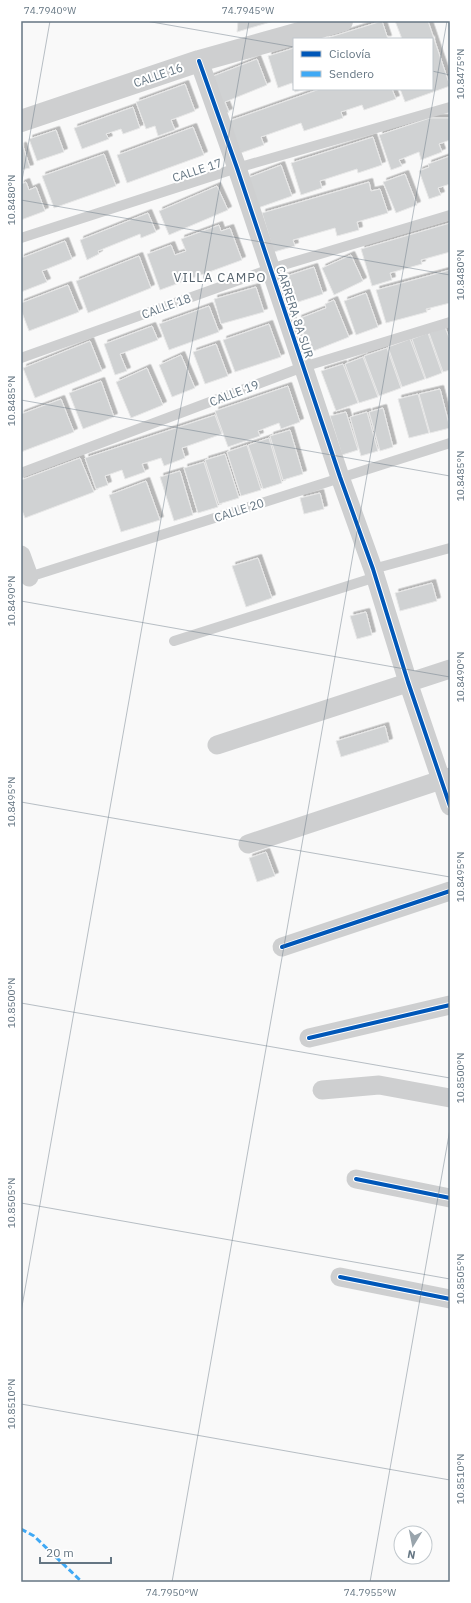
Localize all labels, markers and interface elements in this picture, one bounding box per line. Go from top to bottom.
text: 74.7940°W [24,4,76,17]
text: 74.7945°W [222,4,274,17]
legend [293,38,433,90]
text: Ciclovía [329,46,371,61]
text: 10.8475°N [454,49,467,99]
street label: CALLE 16 [131,60,185,90]
text: Sendero [329,66,374,81]
street label: CALLE 17 [170,155,224,185]
text: 10.8480°N [5,175,18,225]
text: 10.8480°N [454,250,467,300]
street label: CARRERA 8A SUR [273,264,317,360]
district label: VILLA CAMPO [174,269,266,286]
street label: CALLE 18 [139,290,193,322]
text: 10.8485°N [5,376,18,426]
street label: CALLE 19 [207,377,261,409]
text: 10.8485°N [454,451,467,501]
street label: CALLE 20 [212,495,266,525]
text: 10.8490°N [5,576,18,626]
text: 10.8490°N [454,652,467,702]
text: 10.8495°N [5,777,18,827]
text: 10.8495°N [454,852,467,902]
text: 10.8500°N [5,978,18,1028]
text: 10.8500°N [454,1053,467,1103]
text: 10.8505°N [5,1178,18,1228]
text: 10.8505°N [454,1254,467,1304]
text: 10.8510°N [5,1379,18,1429]
text: 10.8510°N [454,1454,467,1504]
north arrow [393,1525,433,1565]
scale bar [40,1539,111,1565]
text: 20 m [46,1545,74,1560]
text: N [406,1547,416,1562]
text: 74.7950°W [146,1586,198,1599]
text: 74.7955°W [344,1586,396,1599]

